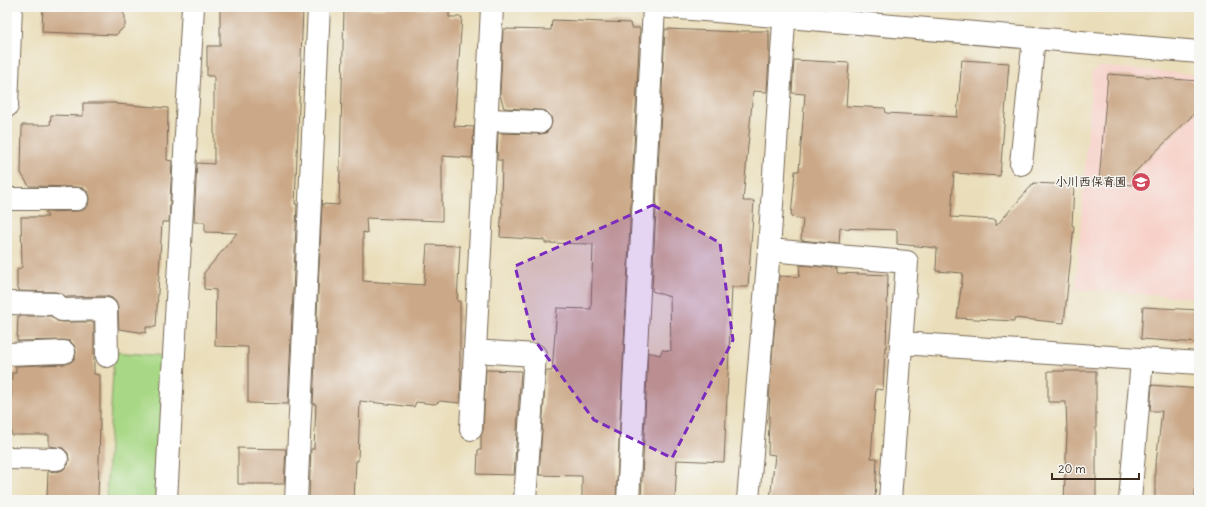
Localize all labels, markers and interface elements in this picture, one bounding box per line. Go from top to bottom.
school or university icon: 小川西保育園 [1130,171,1152,193]
place label: 小川西保育園 [1055,174,1127,189]
scale bar [1052,455,1139,481]
text: 20 m [1058,461,1086,476]

